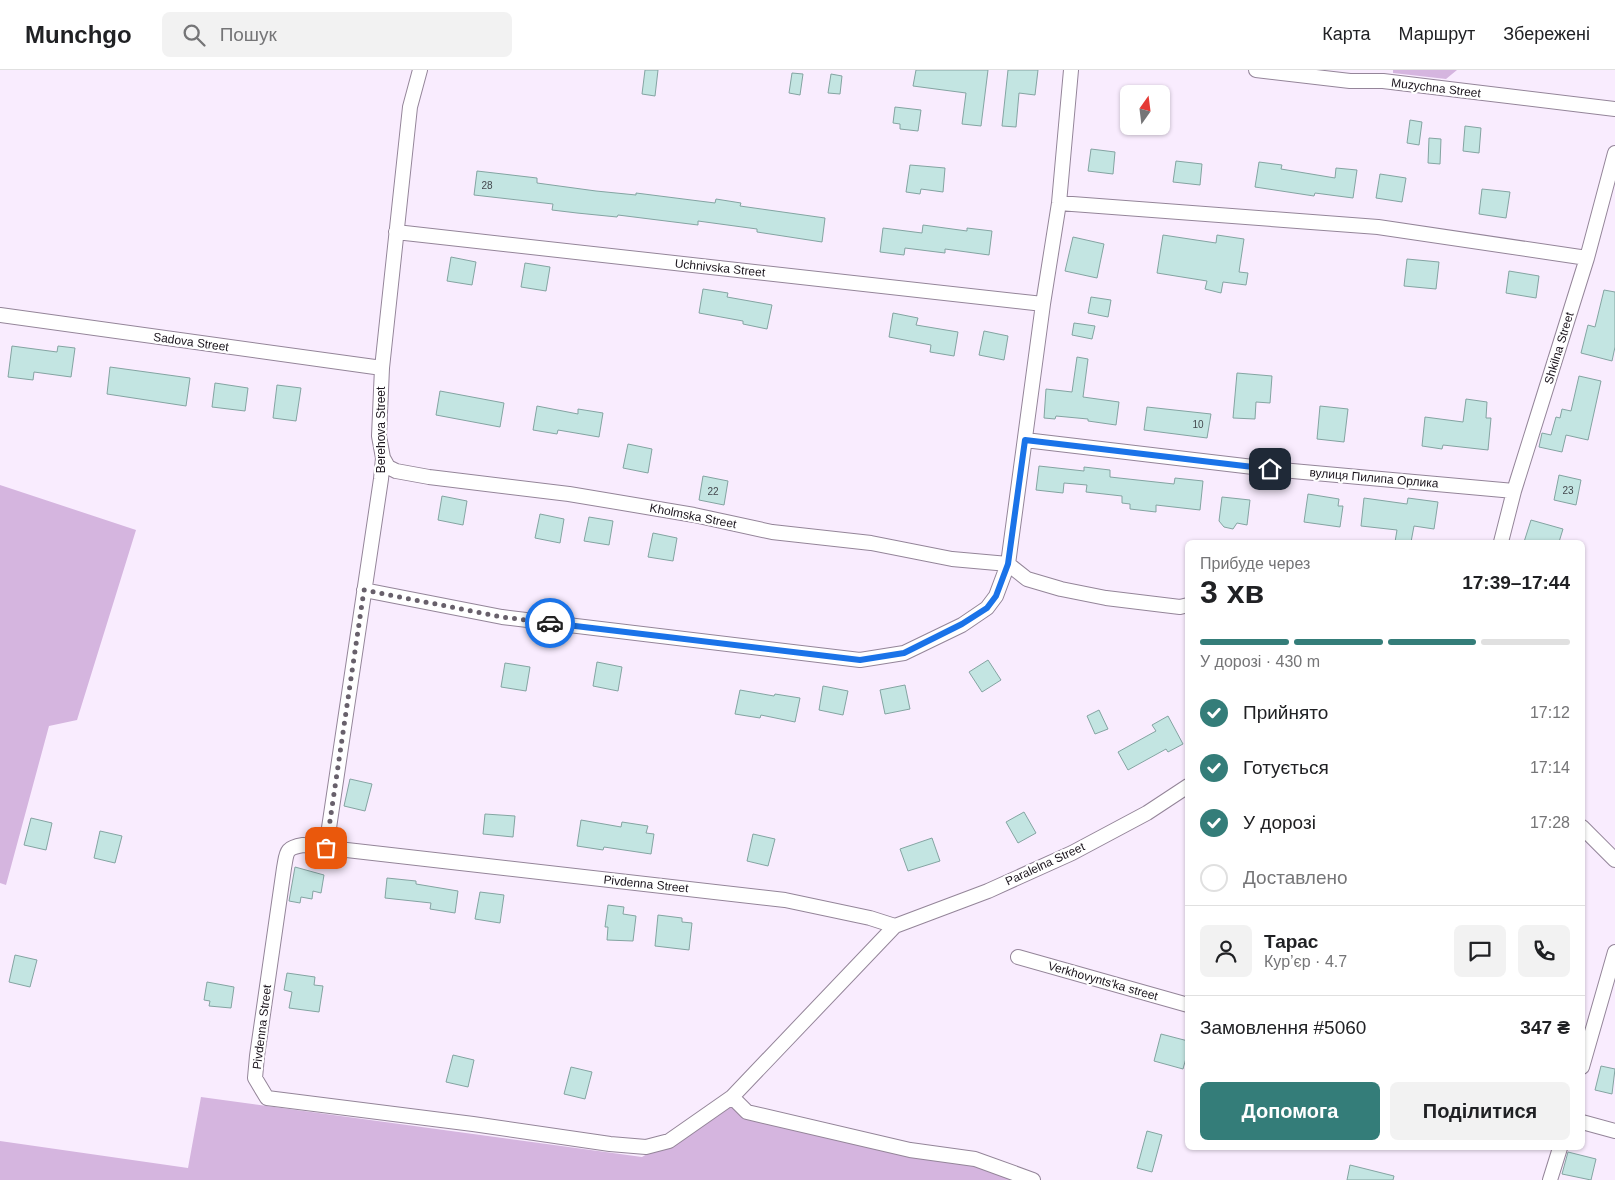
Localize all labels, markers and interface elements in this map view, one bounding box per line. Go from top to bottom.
search box [162,12,512,57]
text: Munchgo [25,21,132,48]
icon: search [180,21,208,49]
text: Пошук [220,24,277,45]
text: Карта [1322,24,1370,44]
text: Маршрут [1398,24,1475,44]
text: Збережені [1503,24,1590,44]
street label: Muzychna Street [1390,76,1482,101]
north arrow [1120,85,1170,135]
map controls [1120,85,1170,135]
house number: 28 [481,180,493,191]
street label: Uchnivska Street [674,256,766,280]
street label: Shkilna Street [1541,310,1577,386]
street label: Sadova Street [152,330,230,354]
street label: Berehova Street [374,386,388,473]
house number: 10 [1192,419,1204,430]
pin [1249,448,1291,490]
icon: home [1256,455,1284,483]
street label: вулиця Пилипа Орлика [1309,465,1439,491]
house number: 23 [1562,485,1574,496]
house number: 22 [707,486,719,497]
street label: Kholmska Street [648,501,738,531]
text: Прибуде через [1200,555,1310,572]
text: 17:39–17:44 [1462,572,1570,593]
text: 3 хв [1200,574,1264,610]
courier [525,598,575,648]
icon: car [536,609,564,637]
text: У дорозі · 430 m [1200,653,1320,670]
icon: check [1200,699,1228,727]
text: Прийнято [1243,702,1328,723]
text: 17:12 [1530,704,1570,721]
icon: check [1200,754,1228,782]
text: Готується [1243,757,1329,778]
text: 17:14 [1530,759,1570,776]
icon: check [1200,809,1228,837]
text: У дорозі [1243,812,1316,833]
text: 17:28 [1530,814,1570,831]
pin [305,827,347,869]
icon: bag [312,834,340,862]
street label: Paralelna Street [1003,839,1088,889]
text: Доставлено [1243,867,1348,888]
street label: Pivdenna Street [603,873,690,895]
button: person [1200,925,1252,977]
button: chat [1454,925,1506,977]
button: phone [1518,925,1570,977]
text: Тарас [1264,931,1318,952]
text: Кур’єр · 4.7 [1264,953,1347,970]
street label: Verkhovynts'ka street [1046,959,1160,1004]
street label: Pivdenna Street [250,983,274,1070]
text: Замовлення #5060 [1200,1017,1366,1038]
text: 347 ₴ [1520,1017,1570,1038]
button: Допомога [1200,1082,1380,1140]
button: Поділитися [1390,1082,1570,1140]

